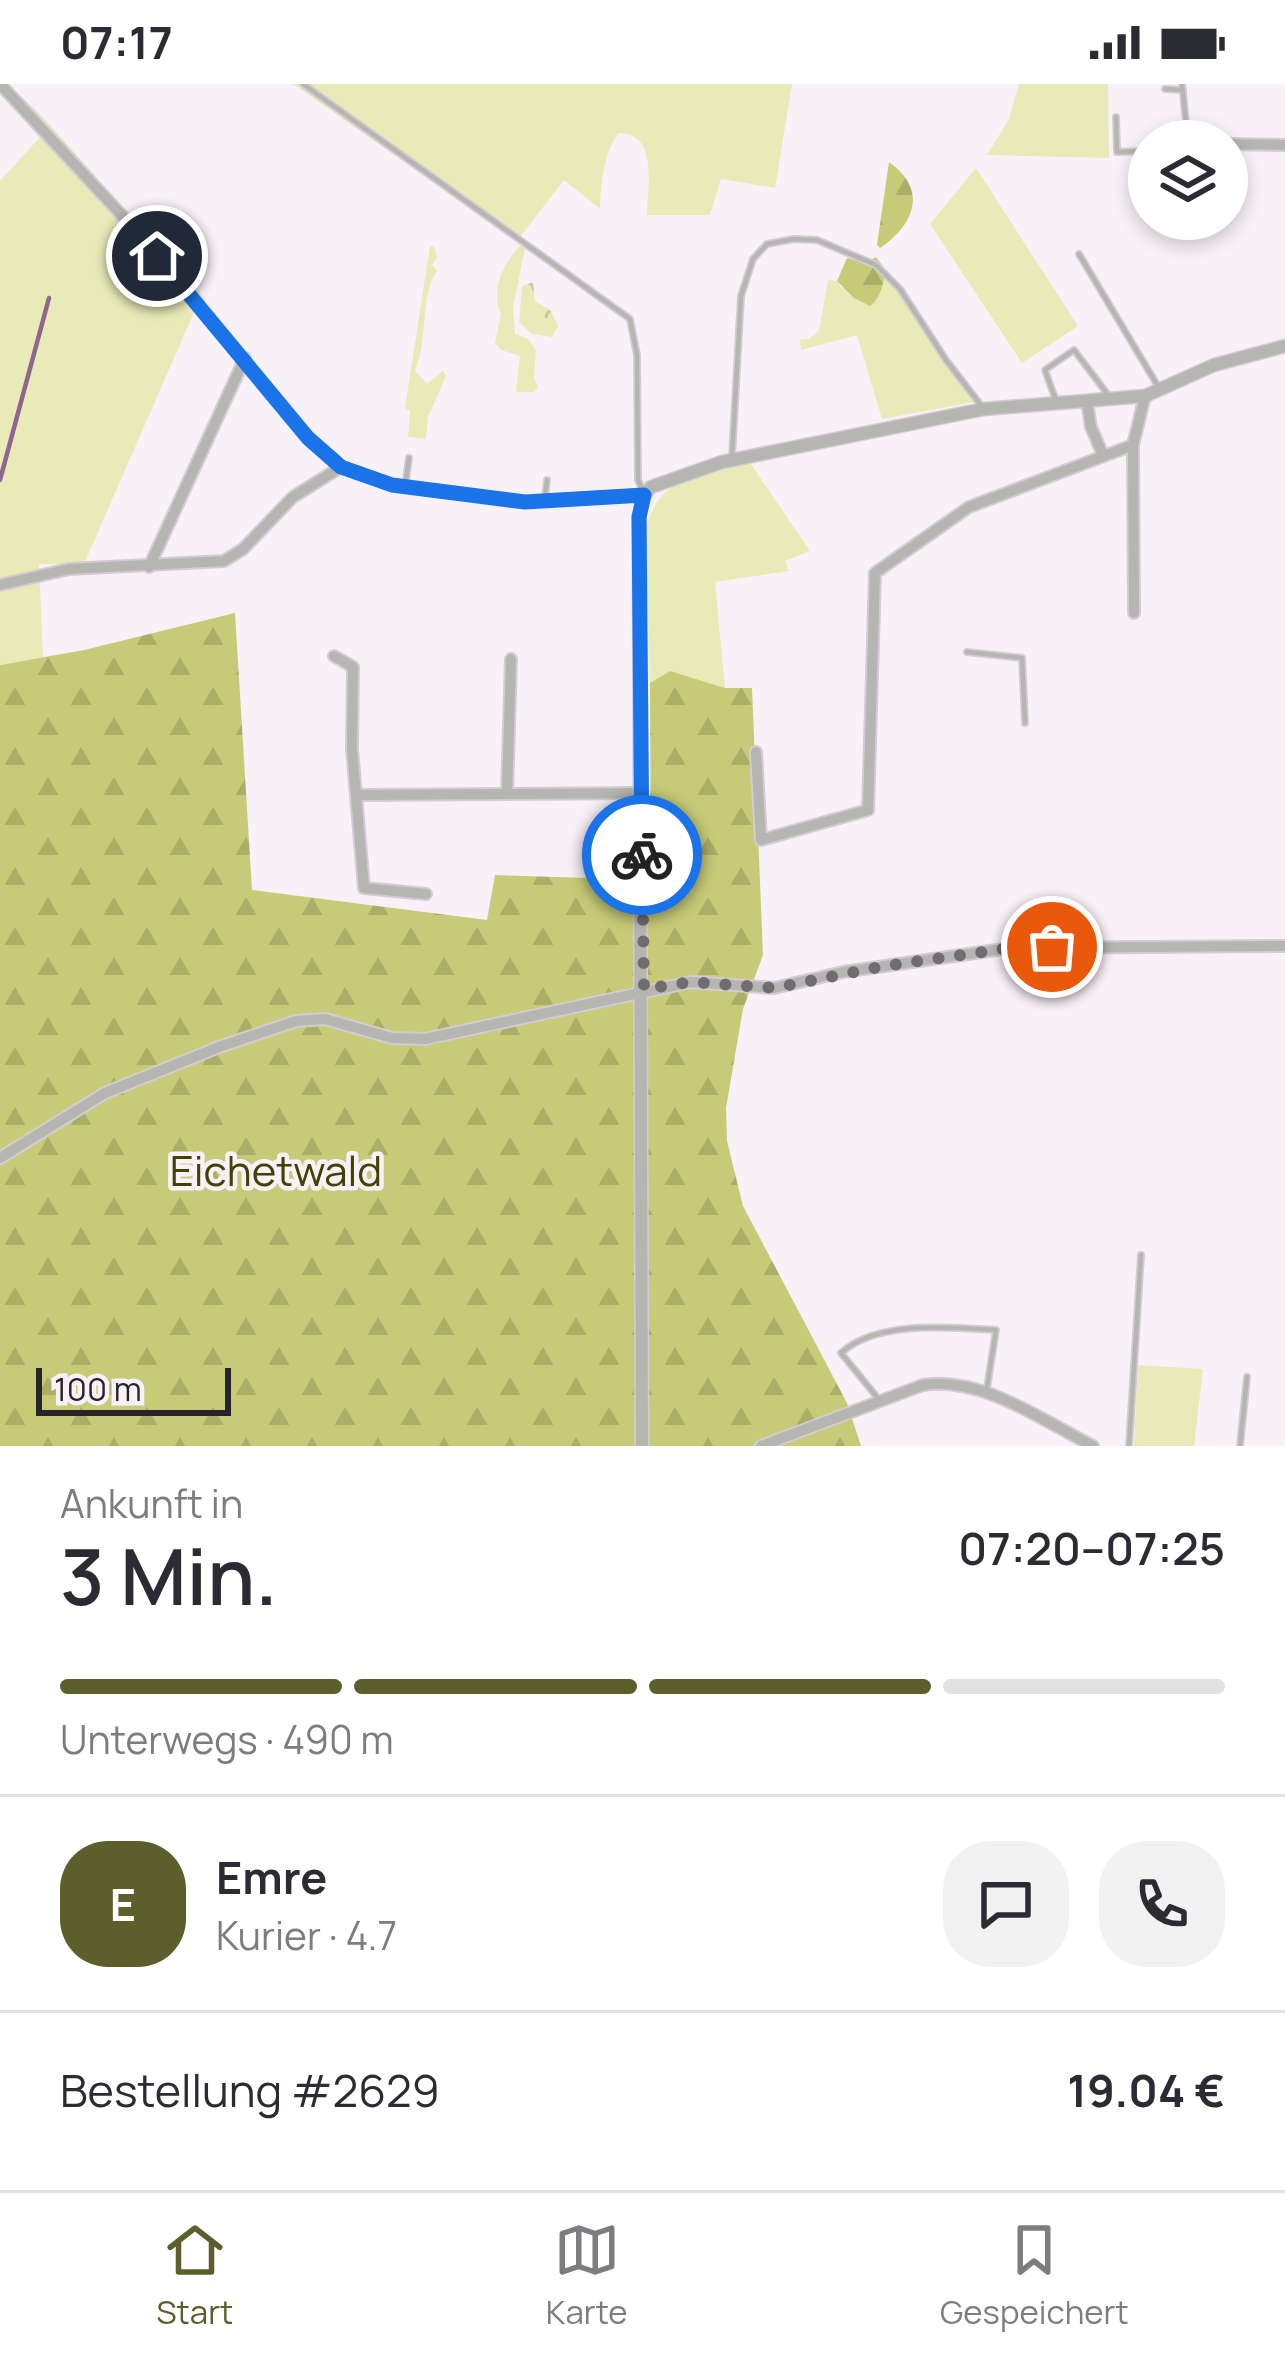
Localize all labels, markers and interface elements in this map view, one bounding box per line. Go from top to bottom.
text: 07:17 [60,11,173,73]
map controls [1128,120,1248,240]
button: layers [1128,120,1248,240]
pin [106,205,208,307]
icon: home [124,223,190,289]
courier [582,795,702,915]
icon: bike [609,822,675,888]
pin [1001,896,1103,998]
icon: bag [1019,914,1085,980]
park label: Eichetwald [170,1141,382,1199]
scale bar [36,1362,231,1415]
text: 100 m [54,1366,142,1411]
text: Ankunft in [60,1476,243,1530]
text: 07:20–07:25 [958,1517,1225,1579]
text: 3 Min. [60,1522,278,1628]
text: Unterwegs · 490 m [60,1712,394,1766]
button: chat [943,1841,1069,1967]
button: phone [1099,1841,1225,1967]
text: Emre [216,1846,327,1908]
text: E [110,1873,136,1935]
text: Kurier · 4.7 [216,1908,397,1962]
text: Bestellung #2629 [60,2059,440,2121]
text: 19.04 € [1067,2059,1225,2121]
tab: Start [156,2217,233,2334]
tab: Karte [546,2217,627,2334]
tab: Gespeichert [940,2217,1129,2334]

